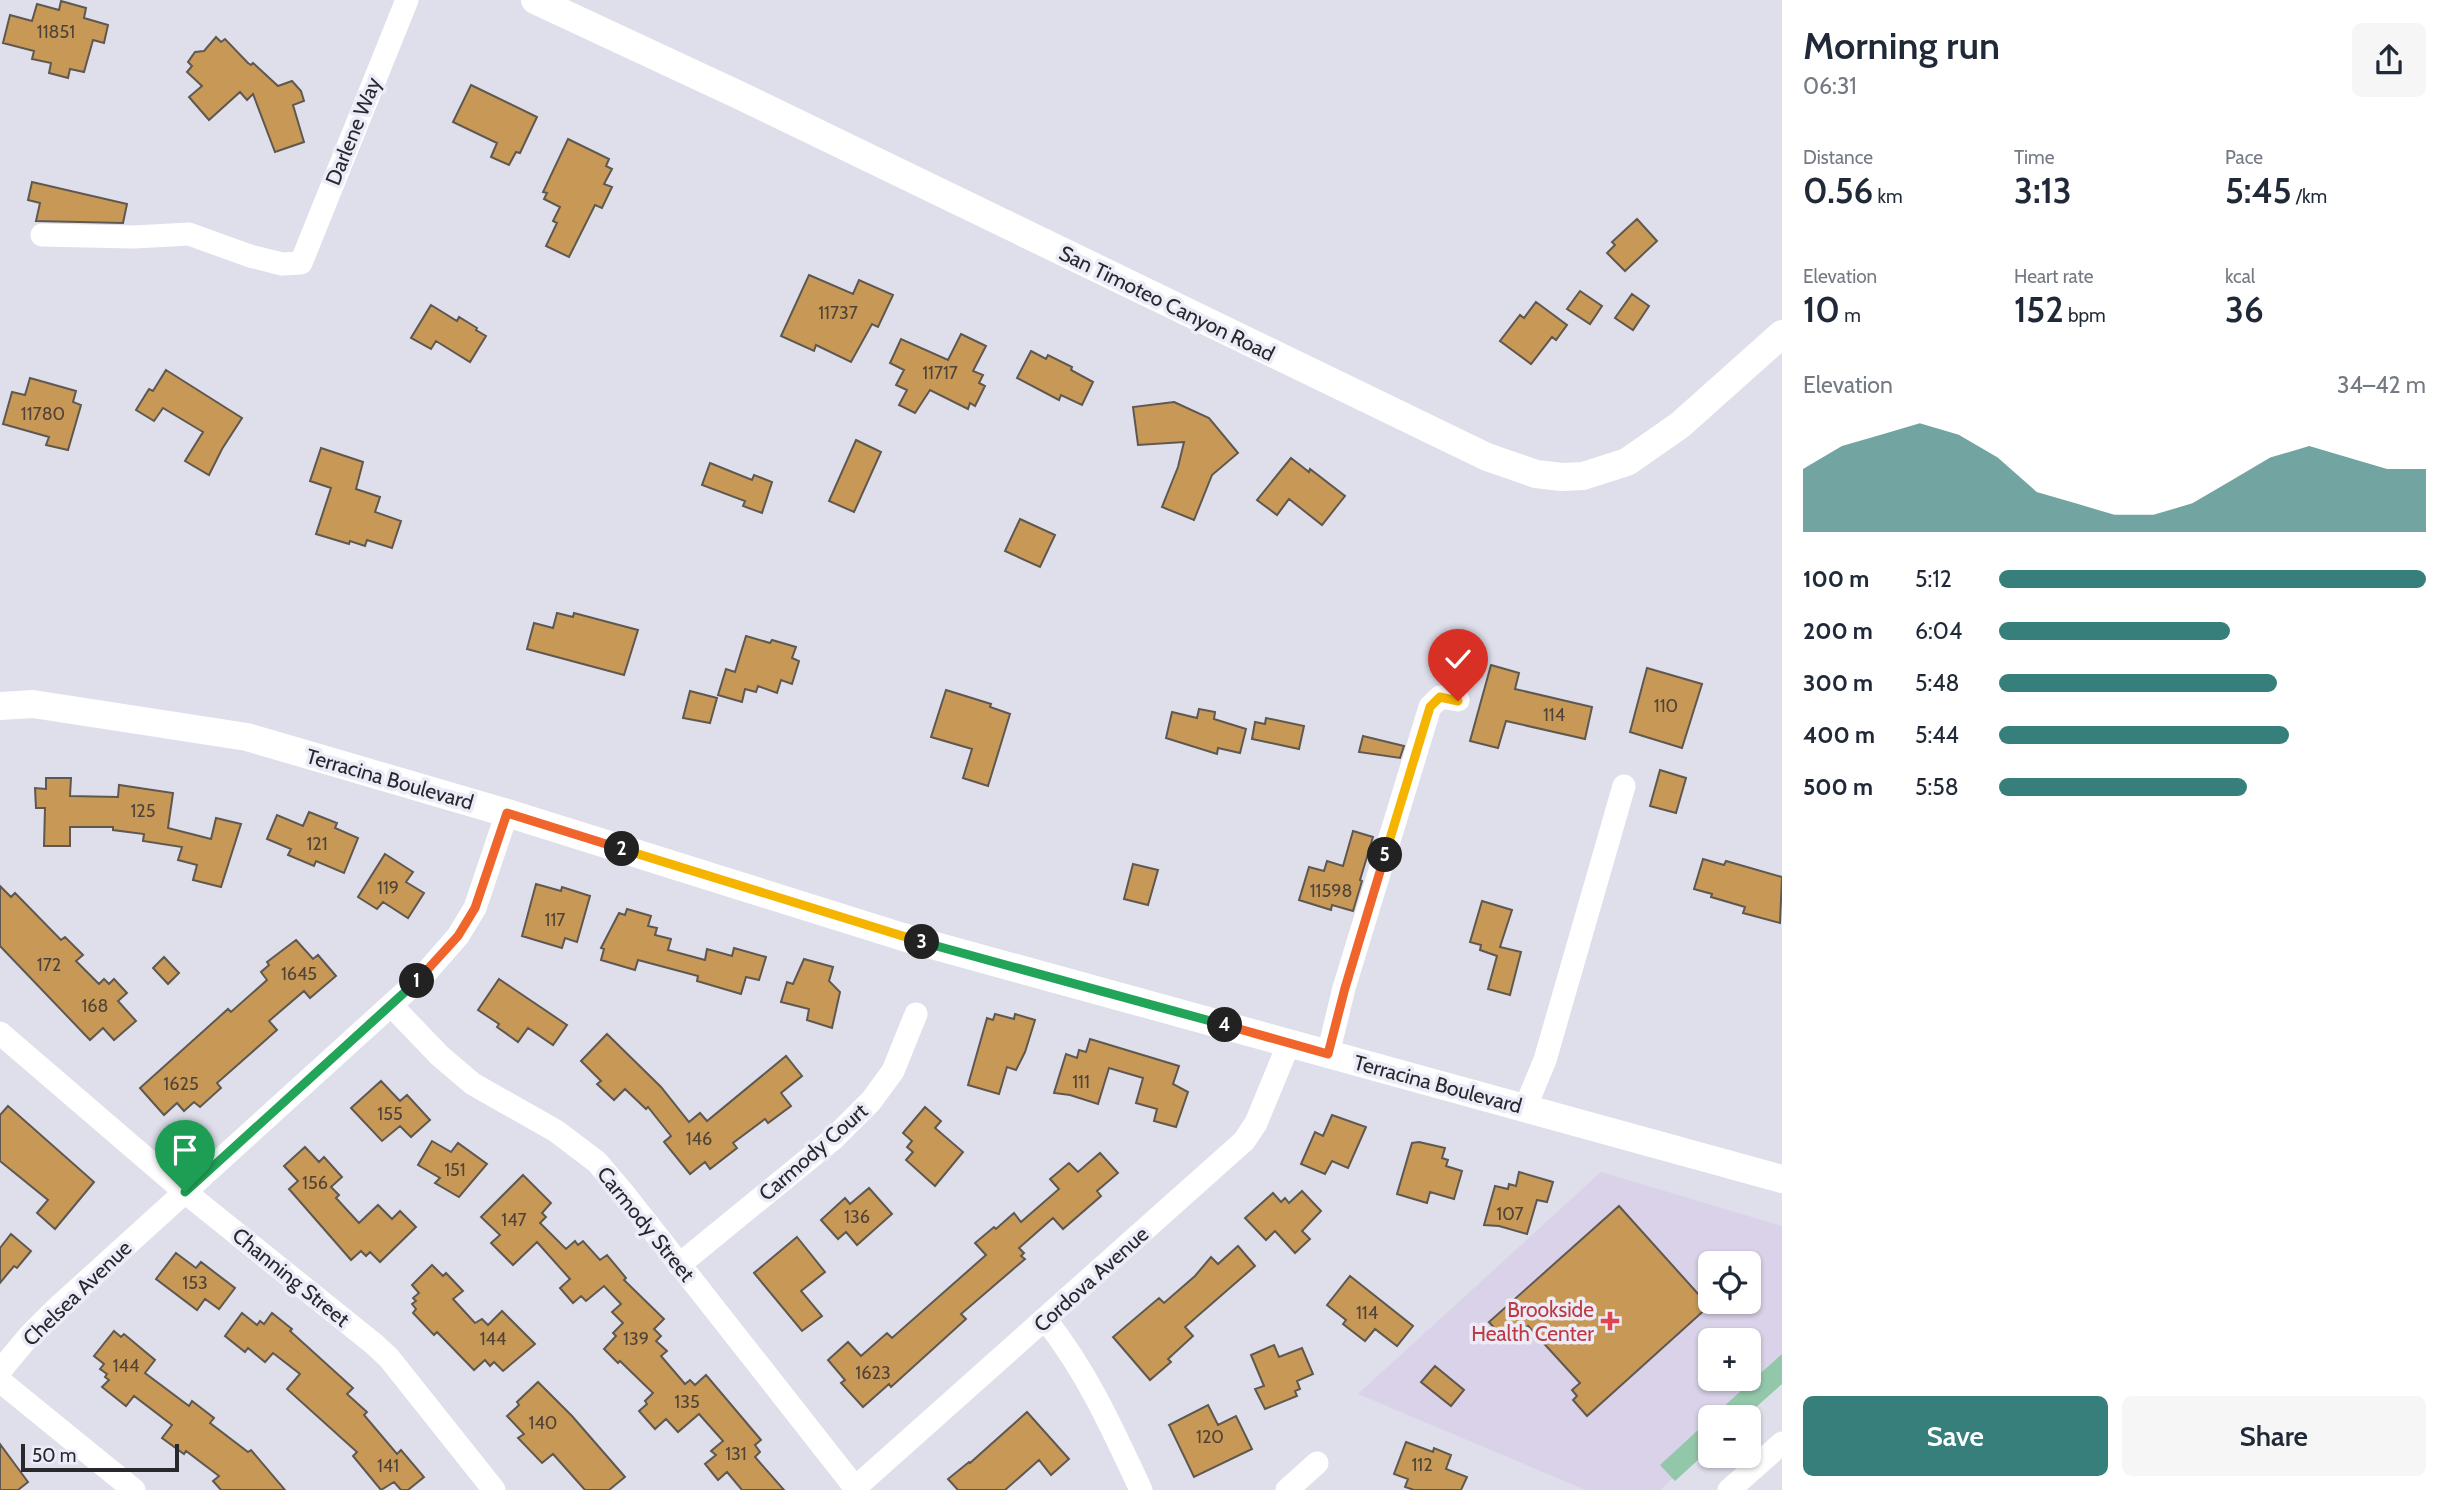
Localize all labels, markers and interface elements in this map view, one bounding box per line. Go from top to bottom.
house number: 11851 [37,21,75,43]
text: Morning run [1803,22,2000,69]
button: share [2352,23,2426,97]
text: 06:31 [1803,72,1857,100]
street label: Darlene Way [320,73,386,189]
text: Distance [1803,146,1873,169]
text: Time [2014,146,2054,169]
text: Pace [2225,146,2263,169]
text: 0.56 [1803,169,1873,212]
text: 3:13 [2014,169,2072,212]
text: 5:45 [2225,169,2291,212]
text: km [1873,185,1903,208]
text: /km [2291,185,2327,208]
street label: San Timoteo Canyon Road [1055,240,1279,366]
text: Elevation [1803,265,1877,288]
text: Heart rate [2014,265,2094,288]
text: kcal [2225,265,2255,288]
text: 10 [1803,288,1840,331]
text: 152 [2014,288,2064,331]
text: 36 [2225,288,2264,331]
house number: 11737 [818,302,858,324]
text: m [1840,304,1861,327]
text: bpm [2064,304,2106,327]
house number: 11717 [922,362,958,384]
text: Elevation [1803,371,1893,399]
text: 34–42 m [2337,371,2426,399]
house number: 11780 [21,403,65,425]
text: 100 m [1803,565,1869,593]
text: 5:12 [1915,565,1952,593]
text: 200 m [1803,617,1873,645]
text: 6:04 [1915,617,1962,645]
pin [1428,629,1488,701]
icon: check [1439,640,1477,678]
text: 300 m [1803,669,1873,697]
text: 5:48 [1915,669,1959,697]
house number: 110 [1654,695,1678,717]
house number: 114 [1543,704,1565,726]
text: 400 m [1803,721,1875,749]
text: 5:44 [1915,721,1959,749]
street label: Terracina Boulevard [303,743,477,815]
text: 500 m [1803,773,1873,801]
text: 5:58 [1915,773,1959,801]
house number: 125 [130,800,156,822]
pin: 2 [604,832,640,866]
house number: 121 [306,833,328,855]
text: 2 [616,837,627,860]
pin: 5 [1368,838,1402,872]
text: 5 [1379,843,1390,866]
house number: 119 [377,877,399,899]
house number: 11598 [1310,880,1352,902]
house number: 117 [545,909,565,931]
pin: 3 [904,925,940,960]
text: 3 [916,930,927,953]
house number: 172 [37,954,61,976]
house number: 1645 [281,963,317,985]
pin: 1 [400,964,434,998]
text: 1 [413,969,420,992]
house number: 168 [81,995,109,1017]
pin: 4 [1208,1007,1242,1042]
text: 4 [1219,1013,1230,1036]
street label: Terracina Boulevard [1351,1050,1525,1118]
house number: 111 [1072,1071,1090,1093]
house number: 1625 [163,1073,199,1095]
street label: Carmody Court [754,1098,872,1206]
house number: 155 [377,1103,403,1125]
pin [155,1120,215,1192]
house number: 146 [686,1128,712,1150]
icon: arrive [166,1131,204,1169]
house number: 151 [444,1159,466,1181]
street label: Carmody Street [592,1162,700,1286]
house number: 156 [302,1172,328,1194]
house number: 107 [1496,1203,1524,1225]
house number: 136 [844,1206,870,1228]
house number: 147 [501,1209,527,1231]
street label: Cordova Avenue [1029,1221,1153,1337]
street label: Channing Street [227,1222,355,1332]
street label: Chelsea Avenue [18,1235,137,1351]
map controls [1698,1251,1761,1468]
button: locate [1698,1251,1761,1314]
house number: 153 [182,1272,208,1294]
place label: Brookside Health Center [1471,1297,1594,1346]
house number: 114 [1356,1302,1378,1324]
marker: Brookside Health Center [1600,1311,1620,1331]
house number: 144 [480,1328,506,1350]
house number: 139 [623,1328,649,1350]
button: + [1698,1328,1761,1391]
house number: 144 [113,1355,139,1377]
house number: 1623 [855,1362,891,1384]
house number: 135 [674,1391,700,1413]
button: Save [1803,1396,2108,1476]
button: Share [2122,1396,2426,1476]
button: − [1698,1405,1761,1468]
house number: 140 [529,1412,557,1434]
house number: 120 [1196,1426,1224,1448]
scale bar [21,1441,178,1473]
house number: 131 [725,1443,747,1465]
text: 50 m [32,1444,76,1467]
house number: 112 [1411,1454,1433,1476]
house number: 141 [377,1455,399,1477]

